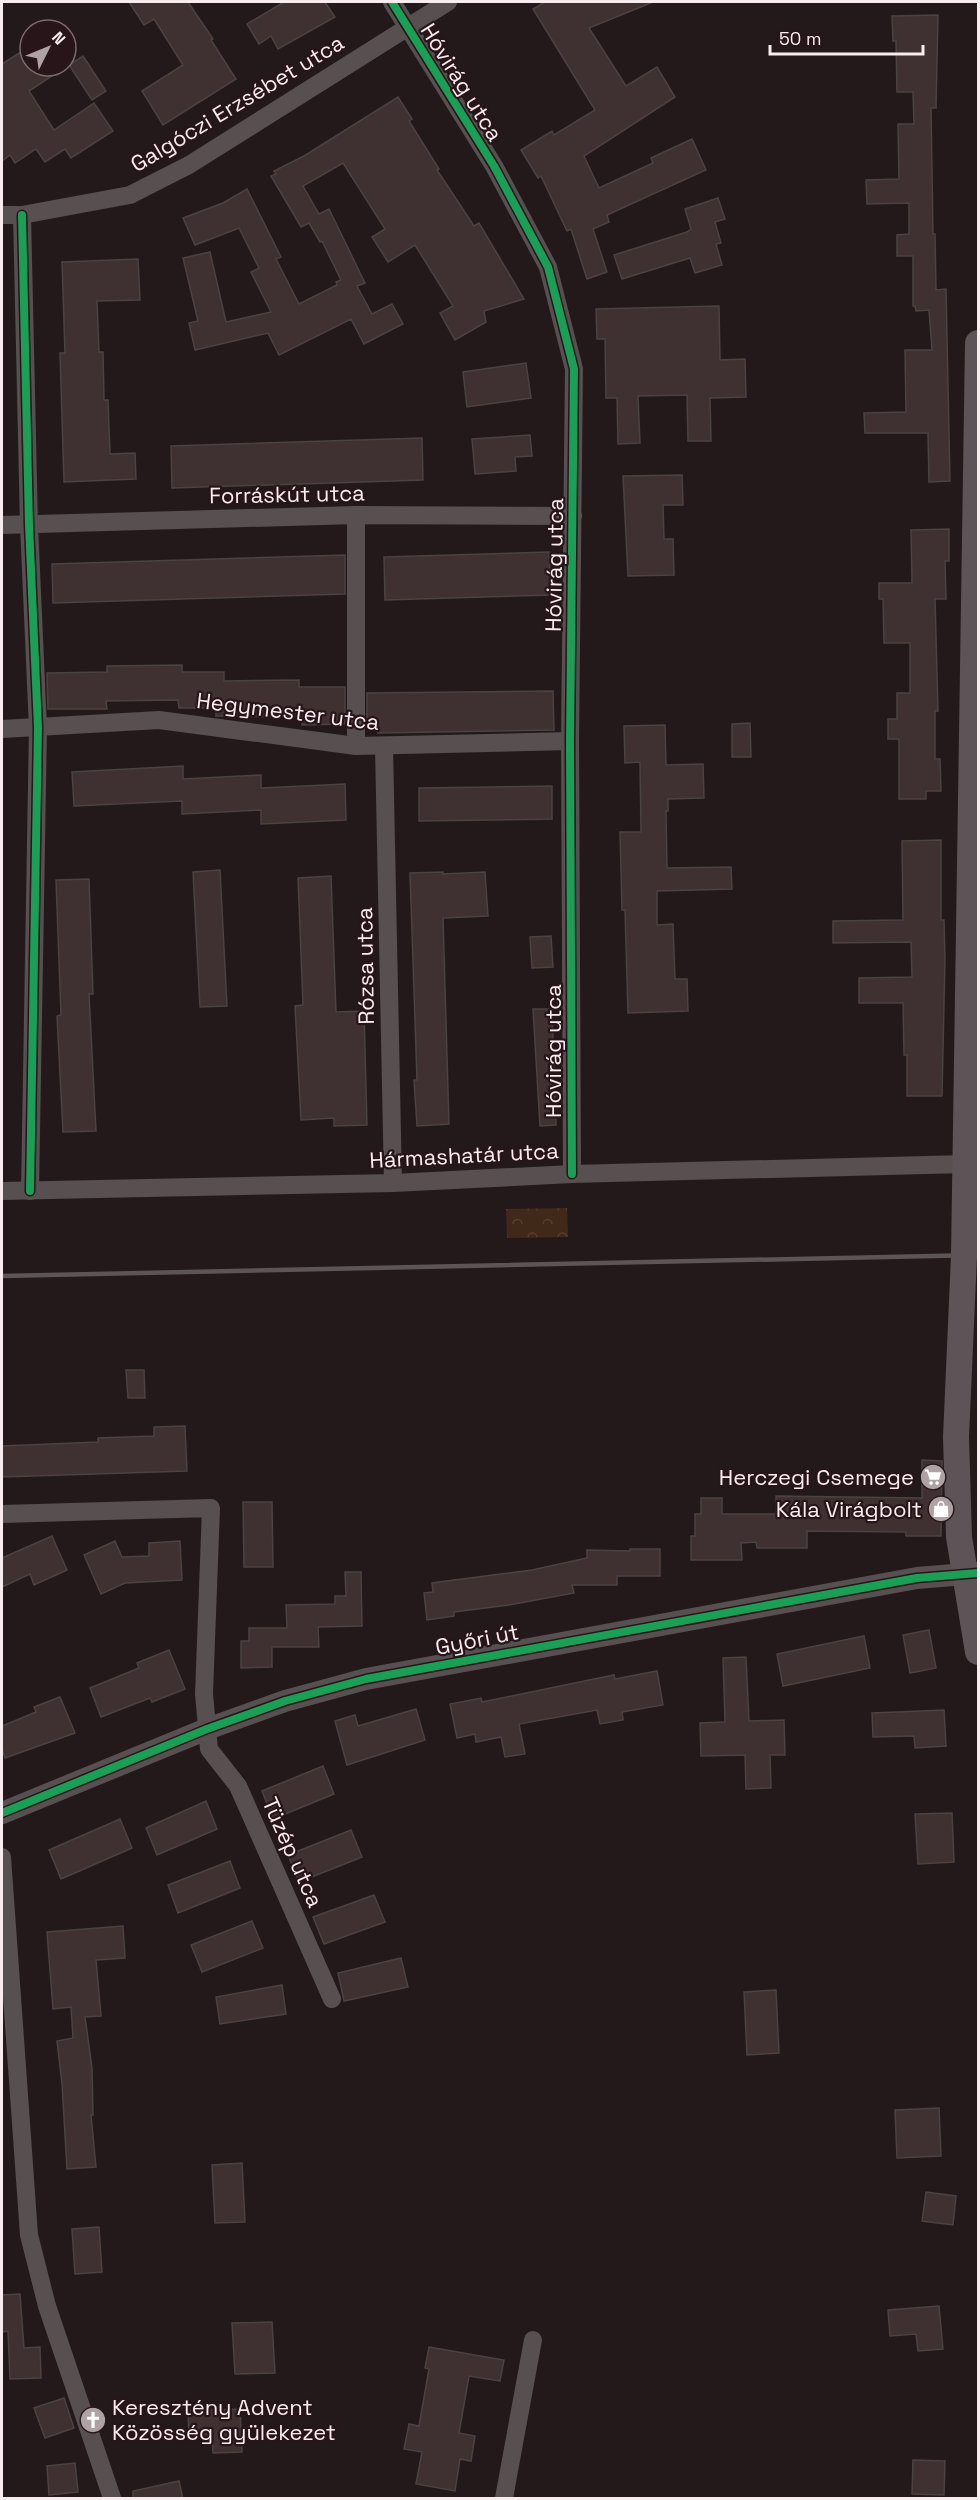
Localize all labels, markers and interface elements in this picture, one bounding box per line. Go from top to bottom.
north arrow [18,18,78,78]
street label: Hóvirág utca [415,18,510,146]
scale bar [770,18,923,56]
text: N [47,27,70,49]
text: 50 m [779,27,821,50]
street label: Galgóczi Erzsébet utca [125,28,349,178]
street label: Forráskút utca [209,479,365,509]
street label: Hóvirág utca [539,497,569,632]
street label: Hegymester utca [195,686,381,736]
street label: Rózsa utca [350,907,380,1025]
street label: Hóvirág utca [539,984,567,1118]
street label: Hármashatár utca [369,1136,560,1174]
supermarket icon: Herczegi Csemege [918,1462,948,1492]
place label: Herczegi Csemege [719,1463,914,1491]
shop icon: Kála Virágbolt [926,1494,956,1524]
place label: Kála Virágbolt [776,1495,922,1523]
street label: Győri út [433,1617,521,1661]
street label: Tüzép utca [256,1793,330,1912]
place label: Keresztény Advent Közösség gyülekezet [112,2393,336,2446]
church icon: Keresztény Advent Közösség gyülekezet [78,2405,108,2435]

